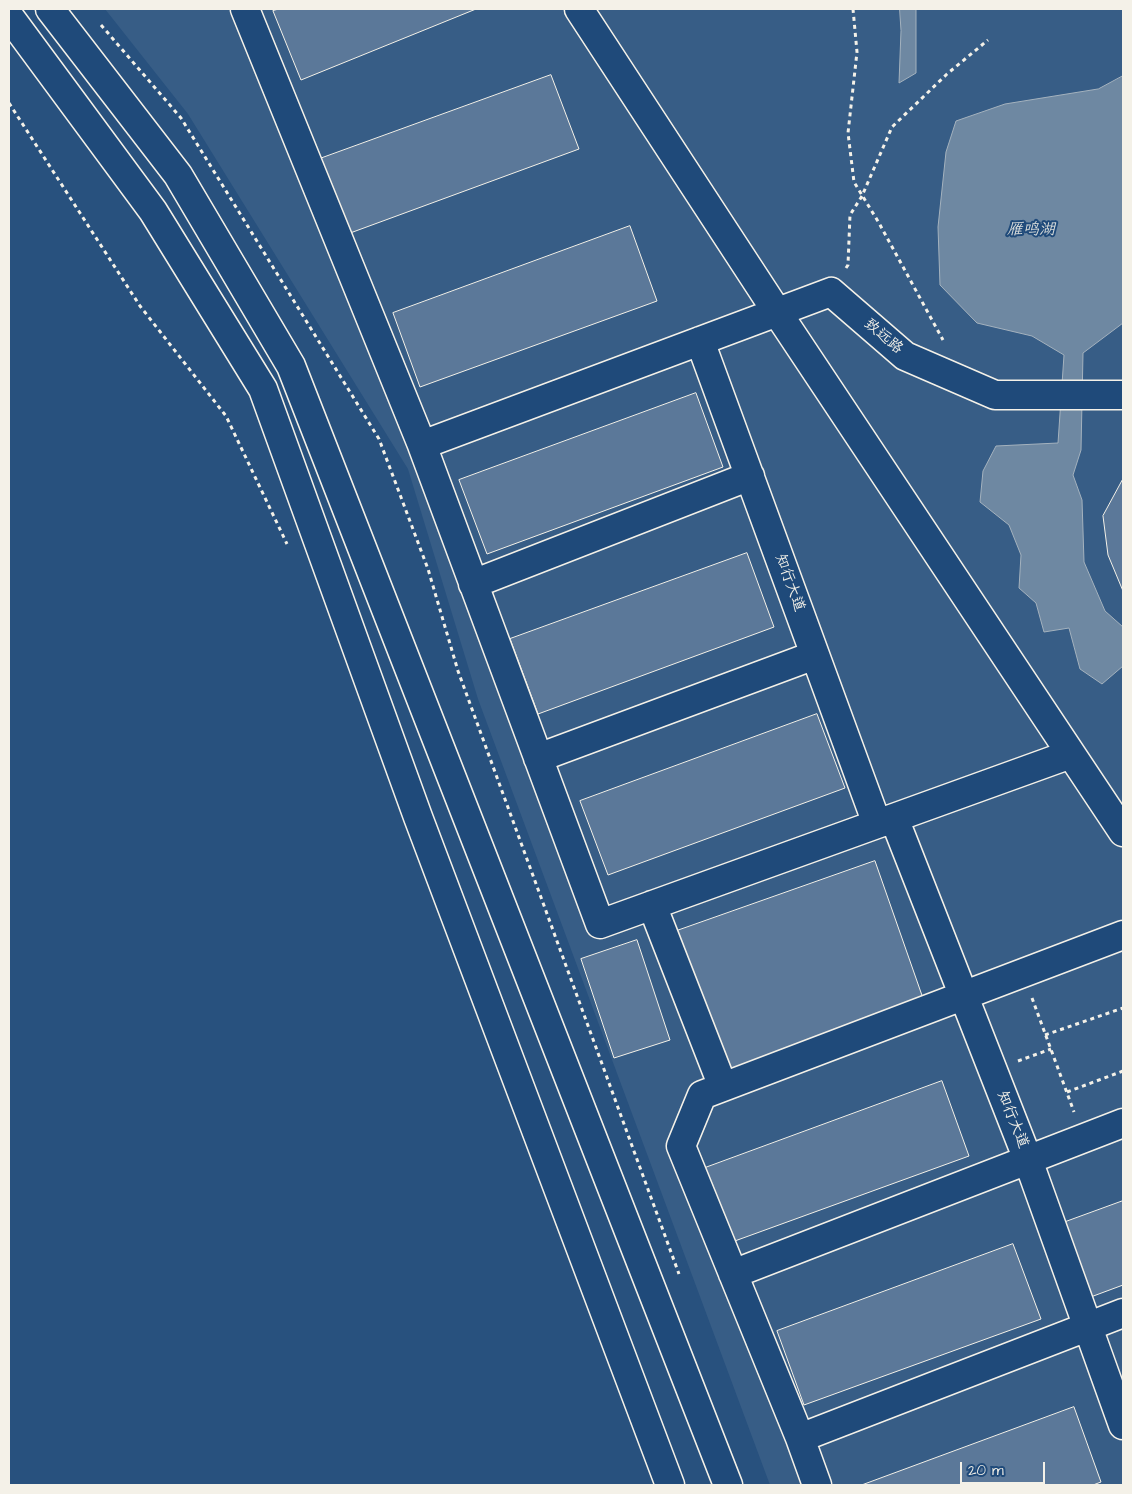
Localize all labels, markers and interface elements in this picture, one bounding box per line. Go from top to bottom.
water label: 雁鸣湖 [1007,221,1055,241]
street label: 致远路 [860,316,906,358]
street label: 知行大道 [770,552,808,614]
street label: 知行大道 [992,1089,1032,1151]
scale bar [962,1452,1047,1484]
text: 20 m [968,1460,1004,1481]

